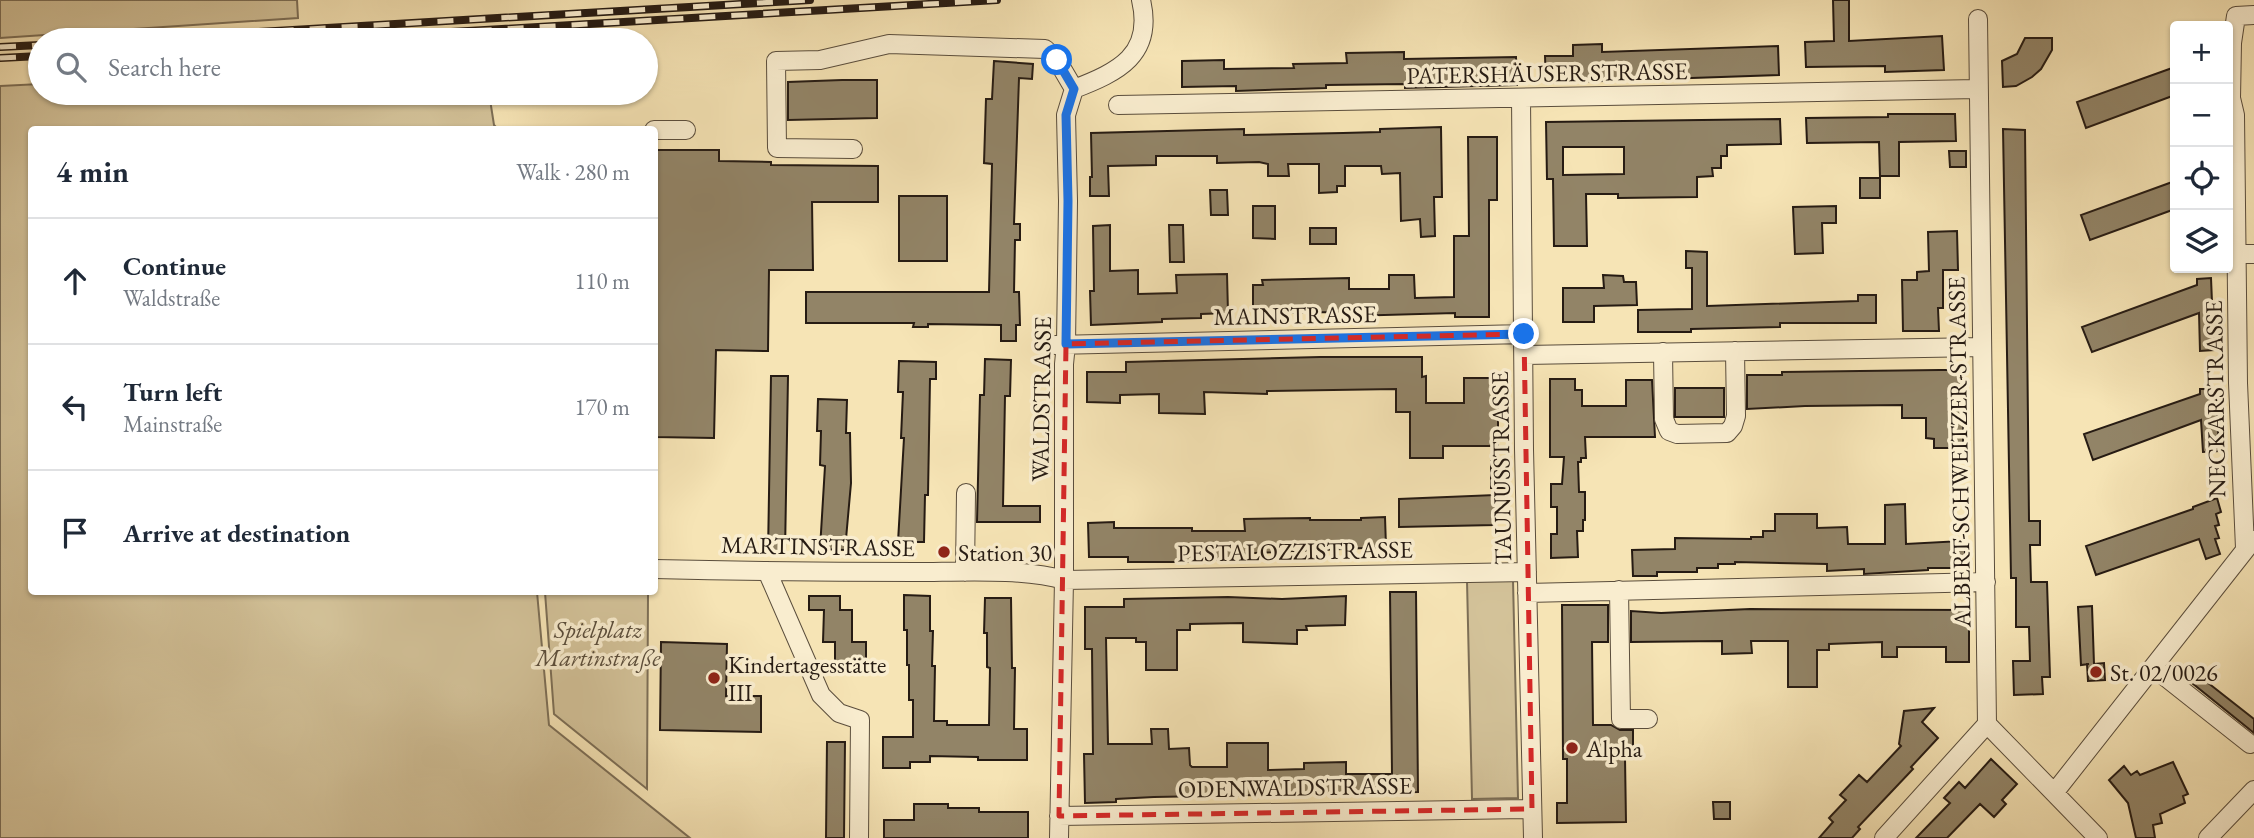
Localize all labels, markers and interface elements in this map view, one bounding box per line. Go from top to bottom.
map controls [2170,21,2233,273]
button: + [2170,21,2233,84]
search box [28,28,658,105]
route start [1041,44,1072,75]
icon: search [52,48,90,86]
text: Search here [108,50,221,84]
street label: PATERSHÄUSER STRASSE [1406,55,1688,91]
button: − [2170,84,2233,147]
button: locate [2170,147,2233,210]
text: 4 min [56,152,129,191]
text: Walk · 280 m [516,157,630,187]
button: layers [2170,210,2233,273]
text: Continue [123,249,226,283]
icon: ahead [56,262,94,300]
text: 110 m [574,266,630,296]
street label: ALBERT-SCHWEITZER-STRASSE [1940,276,1978,629]
text: Waldstraße [123,283,220,313]
street label: MAINSTRASSE [1213,298,1377,332]
street label: NECKARSTRASSE [2198,300,2232,498]
street label: WALDSTRASSE [1024,316,1058,482]
route end [1508,318,1539,349]
street label: TAUNUSSTRASSE [1484,371,1518,565]
text: Turn left [123,375,222,409]
icon: left [56,388,94,426]
text: 170 m [574,392,630,422]
text: Mainstraße [123,409,222,439]
icon: arrive [56,514,94,552]
text: Arrive at destination [123,516,350,550]
street label: MARTINSTRASSE [721,529,915,563]
street label: PESTALOZZISTRASSE [1177,533,1413,569]
place label: Station 30 [958,537,1052,568]
marker: Station 30 [936,544,952,560]
park label: Spielplatz Martinstraße [534,614,661,673]
place label: Kindertagesstätte III [728,649,886,708]
place label: St. 02/0026 [2110,657,2218,688]
marker: St. 02/0026 [2088,664,2104,680]
marker: Kindertagesstätte III [706,670,722,686]
place label: Alpha [1585,733,1643,764]
marker: Alpha [1564,740,1580,756]
street label: ODENWALDSTRASSE [1178,769,1412,805]

